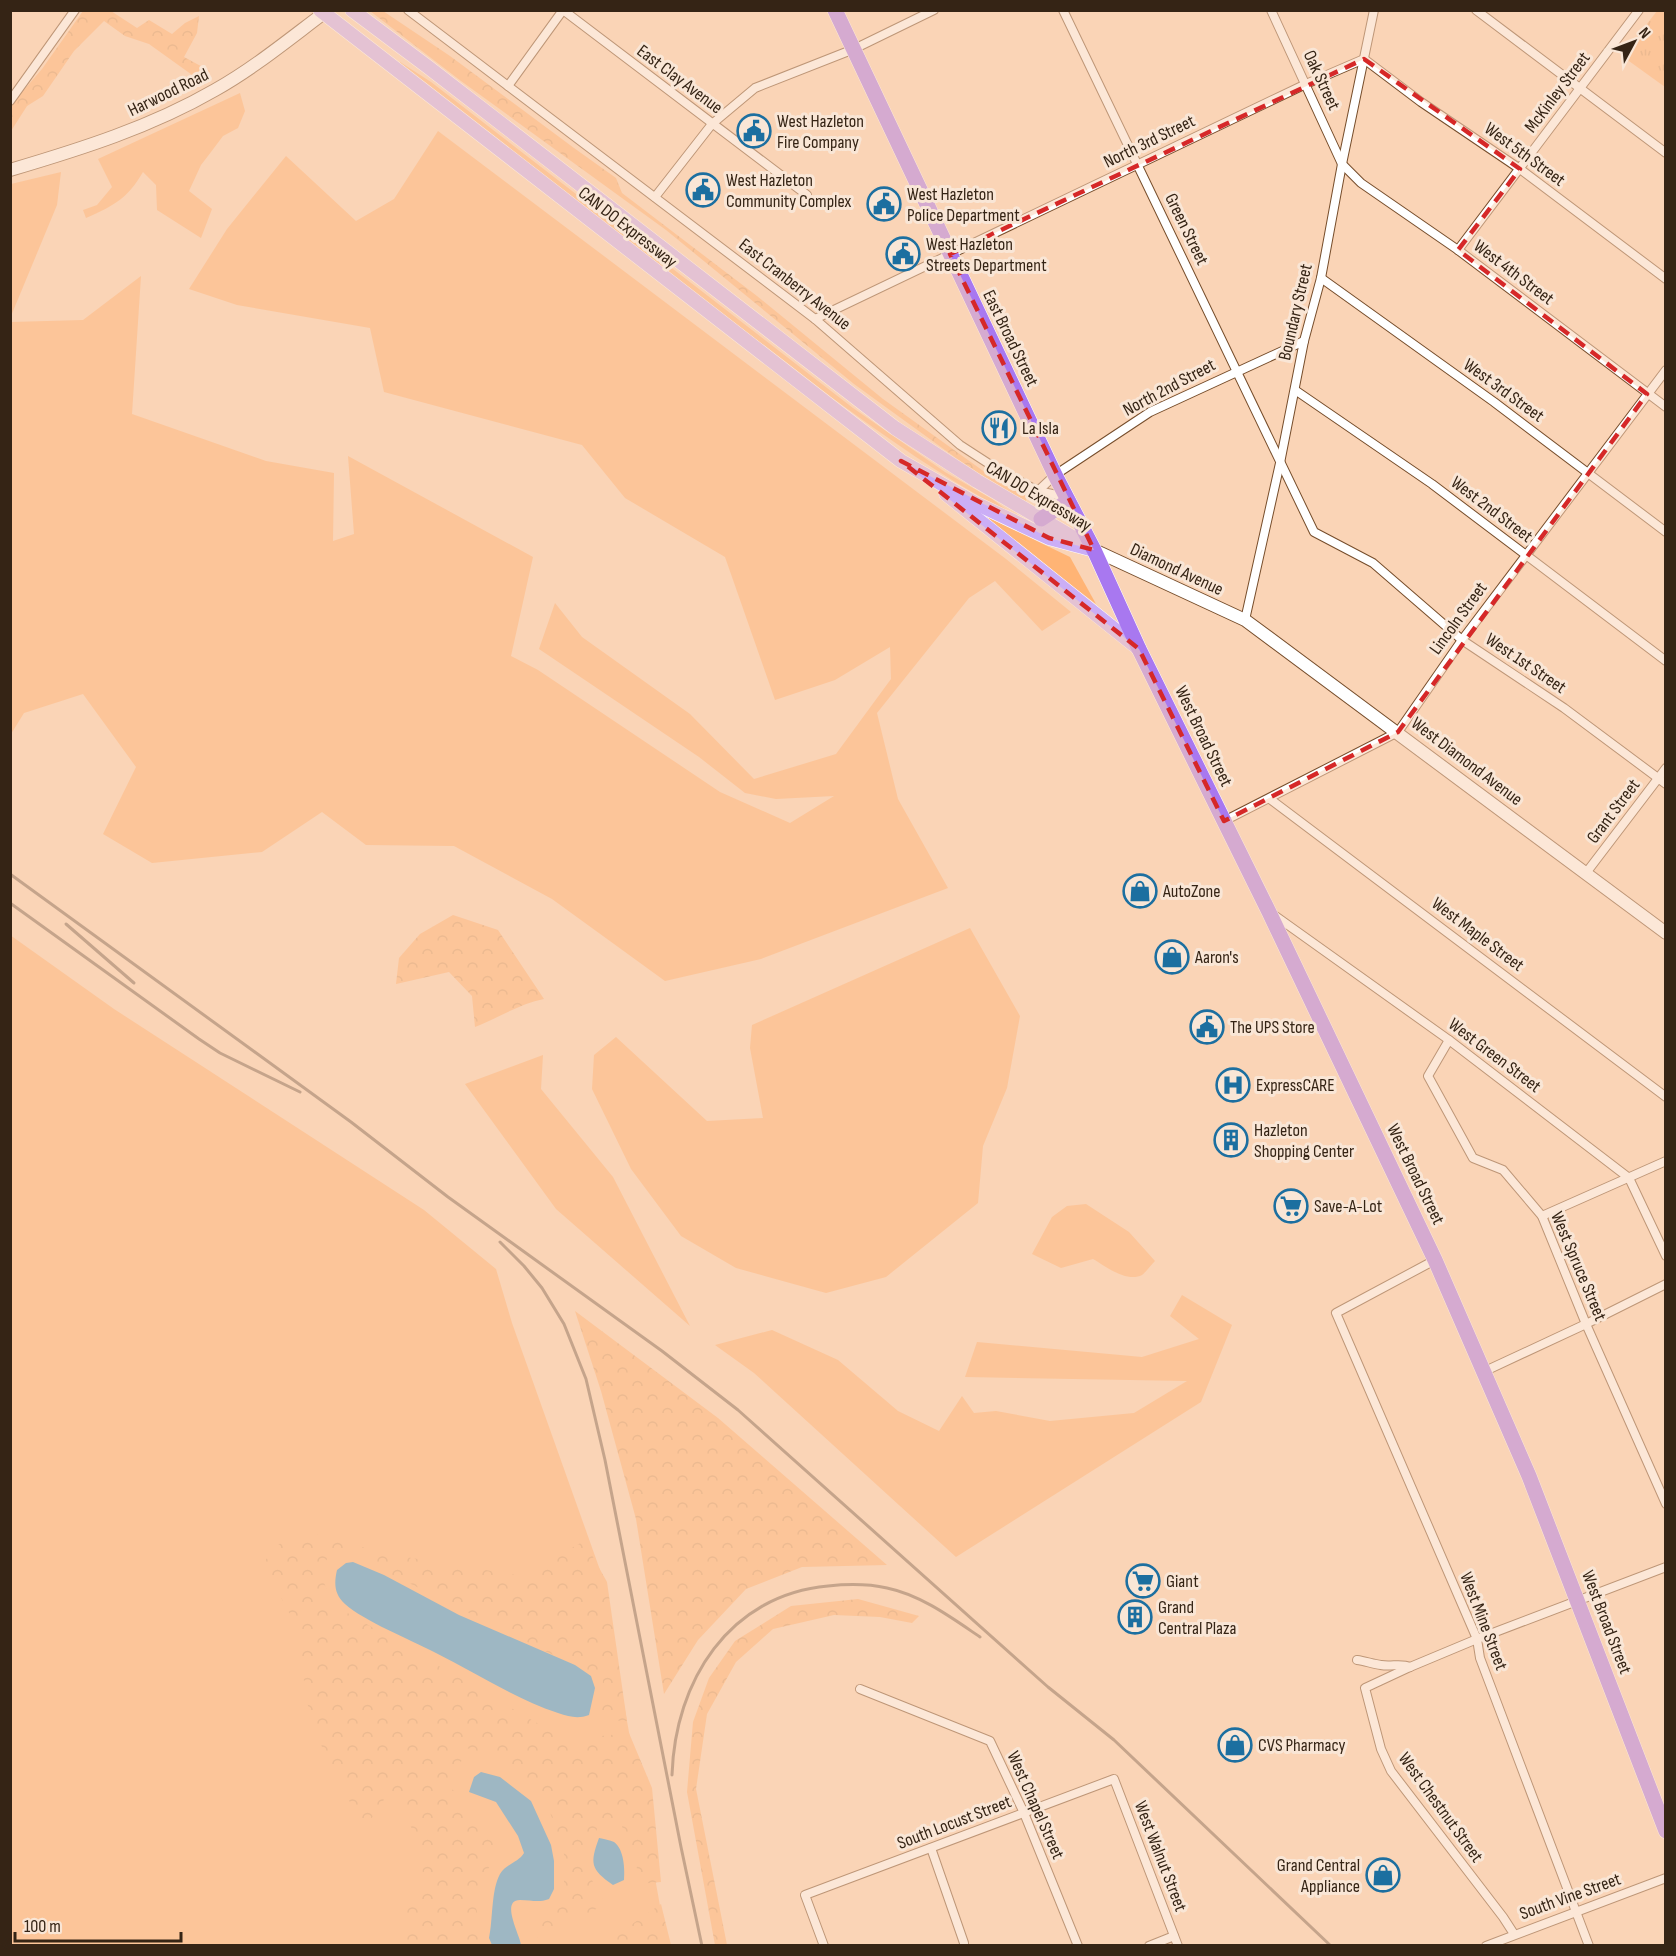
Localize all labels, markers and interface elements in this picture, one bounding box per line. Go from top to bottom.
north arrow [1604,12,1664,72]
text: N [1634,24,1654,43]
street label: East Clay Avenue [633,40,727,118]
street label: Oak Street [1299,47,1345,114]
street label: McKinley Street [1520,47,1595,137]
street label: Harwood Road [125,64,212,121]
street label: North 3rd Street [1100,110,1199,173]
place label: West Hazleton Fire Company [777,111,864,153]
public building icon: West Hazleton Fire Company [736,113,772,149]
street label: West 5th Street [1480,118,1570,191]
place label: West Hazleton Community Complex [726,170,852,212]
public building icon: West Hazleton Community Complex [685,172,721,208]
street label: CAN DO Expressway [574,182,681,272]
place label: West Hazleton Police Department [907,184,1020,226]
public building icon: West Hazleton Police Department [866,186,902,222]
street label: Green Street [1160,190,1213,269]
street label: East Cranberry Avenue [735,234,855,335]
place label: West Hazleton Streets Department [926,234,1047,276]
street label: West 4th Street [1469,235,1558,310]
public building icon: West Hazleton Streets Department [885,236,921,272]
street label: Boundary Street [1274,261,1317,362]
street label: East Broad Street [978,287,1043,390]
street label: North 2nd Street [1119,354,1219,421]
street label: West 3rd Street [1459,354,1548,427]
restaurant icon: La Isla [981,410,1017,446]
place label: La Isla [1022,418,1059,439]
street label: CAN DO Expressway [982,457,1095,536]
street label: West 2nd Street [1447,472,1537,547]
street label: Diamond Avenue [1127,539,1227,600]
street label: Lincoln Street [1425,578,1492,659]
street label: West 1st Street [1481,629,1570,698]
street label: West Broad Street [1170,683,1237,790]
street label: West Diamond Avenue [1407,713,1526,810]
street label: Grant Street [1582,775,1645,848]
shop icon: AutoZone [1122,873,1158,909]
place label: AutoZone [1162,881,1221,902]
street label: West Maple Street [1427,893,1528,976]
shop icon: Aaron's [1154,939,1190,975]
place label: Aaron's [1194,947,1239,968]
public building icon: The UPS Store [1189,1009,1225,1045]
street label: West Green Street [1444,1014,1545,1097]
place label: The UPS Store [1230,1017,1315,1038]
hospital icon: ExpressCARE [1215,1067,1251,1103]
place label: ExpressCARE [1256,1075,1335,1096]
place label: Hazleton Shopping Center [1254,1120,1354,1162]
street label: West Broad Street [1382,1121,1449,1228]
building icon: Hazleton Shopping Center [1213,1122,1249,1158]
supermarket icon: Save-A-Lot [1273,1188,1309,1224]
place label: Save-A-Lot [1314,1196,1383,1217]
street label: West Spruce Street [1546,1208,1611,1324]
supermarket icon: Giant [1125,1563,1161,1599]
street label: West Broad Street [1577,1567,1636,1677]
street label: West Mine Street [1455,1569,1512,1674]
place label: Giant [1166,1571,1199,1592]
place label: Grand Central Plaza [1158,1597,1236,1639]
building icon: Grand Central Plaza [1117,1599,1153,1635]
shop icon: CVS Pharmacy [1217,1727,1253,1763]
place label: CVS Pharmacy [1258,1735,1345,1756]
street label: West Chapel Street [1002,1748,1069,1863]
street label: West Chestnut Street [1394,1748,1488,1867]
street label: South Locust Street [894,1791,1015,1854]
street label: West Walnut Street [1130,1798,1191,1915]
place label: Grand Central Appliance [1277,1855,1360,1897]
shop icon: Grand Central Appliance [1365,1857,1401,1893]
street label: South Vine Street [1517,1868,1624,1924]
scale bar [15,1905,182,1943]
text: 100 m [24,1916,61,1937]

